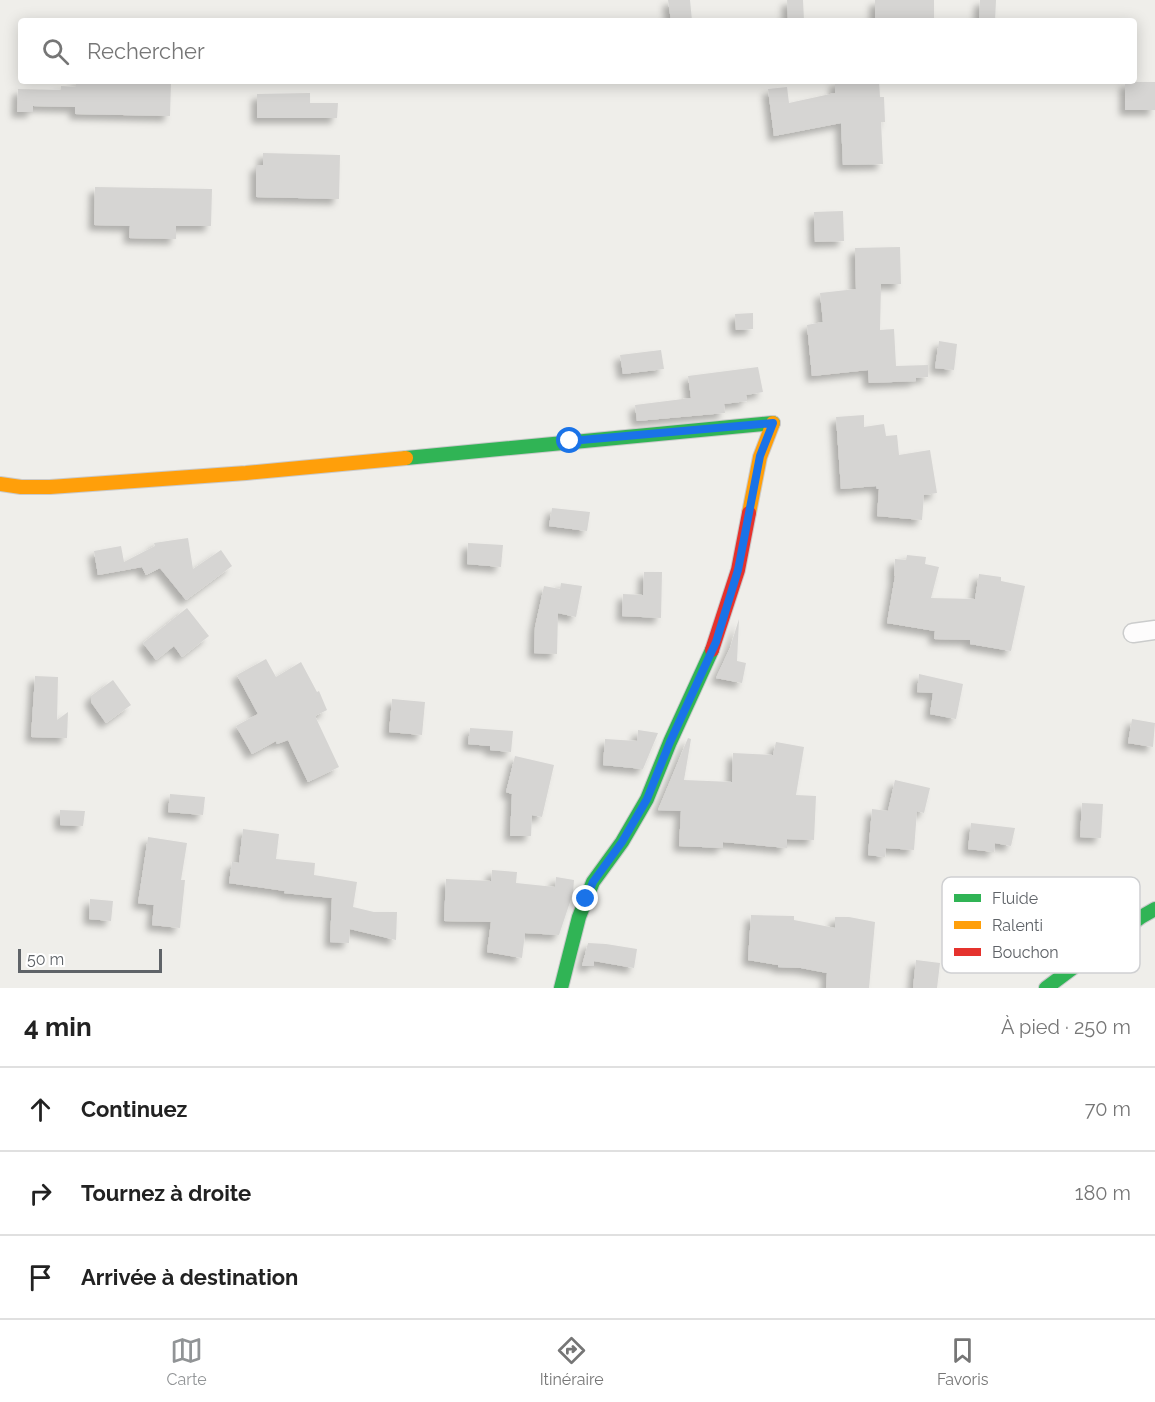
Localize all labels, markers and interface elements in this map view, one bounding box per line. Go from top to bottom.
search box [18,18,1137,84]
icon: search [39,35,72,68]
text: Rechercher [87,38,205,64]
route start [556,427,582,453]
legend [942,877,1140,973]
route end [572,885,598,911]
text: Fluide [992,889,1038,908]
text: Ralenti [992,916,1043,935]
text: Bouchon [992,943,1059,962]
scale bar [18,946,162,974]
text: 50 m [27,950,64,969]
text: 4 min [24,1012,92,1042]
text: À pied · 250 m [1001,1015,1131,1039]
icon: ahead [24,1093,57,1126]
text: Continuez [81,1096,187,1122]
text: 70 m [1085,1097,1131,1121]
icon: right [24,1177,57,1210]
text: Tournez à droite [81,1180,251,1206]
text: 180 m [1075,1181,1131,1205]
icon: arrive [24,1261,57,1294]
text: Arrivée à destination [81,1264,298,1290]
tab: Carte [167,1334,207,1389]
tab: Itinéraire [540,1334,604,1389]
tab: Favoris [937,1334,988,1389]

